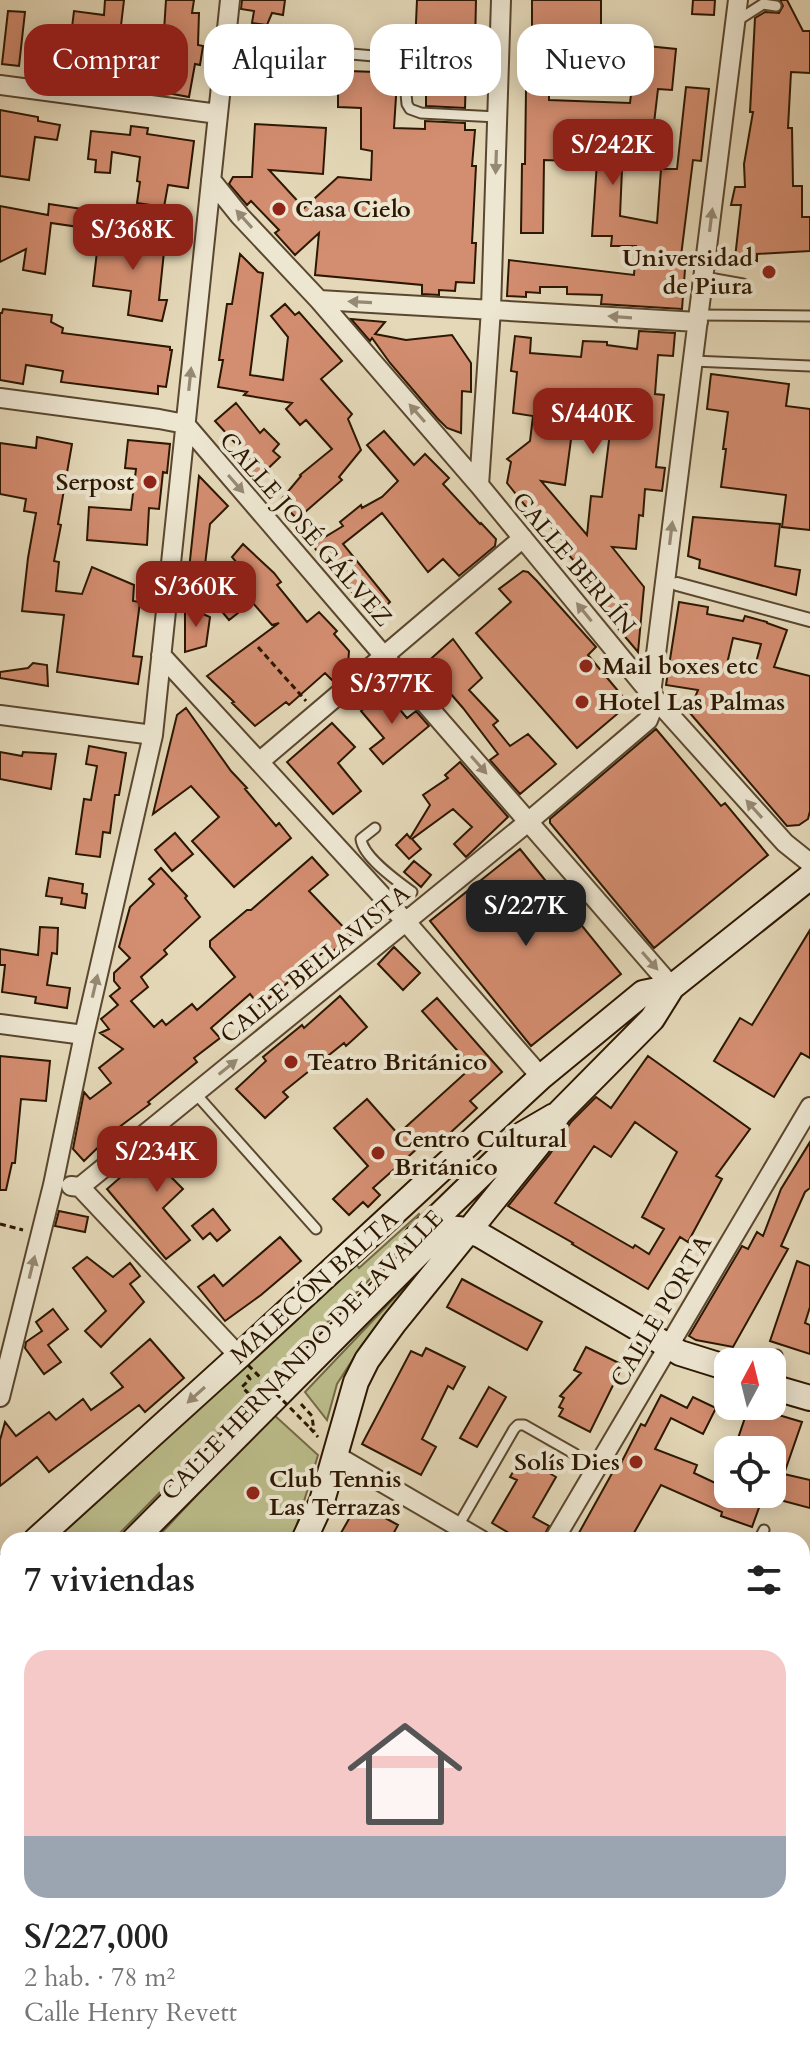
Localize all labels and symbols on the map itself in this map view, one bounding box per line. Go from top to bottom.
pin: S/242K [548,119,678,187]
one-way arrow [489,150,502,175]
place label: Casa Cielo [295,193,411,226]
marker: Casa Cielo [270,200,288,218]
pin: S/368K [68,204,198,272]
one-way arrow [704,207,717,232]
one-way arrow [235,210,253,229]
place label: Universidad de Piura [622,242,753,303]
marker: Universidad de Piura [760,263,778,281]
one-way arrow [347,296,372,309]
one-way arrow [607,310,632,323]
one-way arrow [184,366,197,391]
pin: S/440K [528,388,658,456]
one-way arrow [408,404,426,423]
street label: CALLE JOSÉ GÁLVEZ [212,425,399,634]
place label: Serpost [56,466,135,499]
marker: Serpost [141,473,159,491]
one-way arrow [227,473,244,493]
street label: CALLE BERLÍN [504,485,643,642]
one-way arrow [665,520,678,545]
pin: S/360K [131,561,261,629]
one-way arrow [576,602,593,622]
place label: Mail boxes etc [602,650,758,683]
marker: Mail boxes etc [577,657,595,675]
pin: S/377K [327,658,457,726]
place label: Hotel Las Palmas [598,686,785,719]
marker: Hotel Las Palmas [573,693,591,711]
one-way arrow [470,755,487,775]
one-way arrow [746,799,764,818]
street label: CALLE BELLAVISTA [213,877,418,1051]
pin: S/227K [461,880,591,948]
one-way arrow [641,951,658,971]
one-way arrow [89,974,102,999]
place label: Teatro Británico [307,1046,487,1079]
marker: Teatro Británico [282,1053,300,1071]
one-way arrow [217,1059,237,1076]
place label: Centro Cultural Británico [394,1123,567,1184]
pin: S/234K [92,1126,222,1194]
marker: Centro Cultural Británico [369,1144,387,1162]
street label: MALECÓN BALTA [223,1202,406,1372]
street label: CALLE HERNANDO DE LAVALLE [154,1203,451,1508]
street label: CALLE PORTA [603,1228,720,1393]
one-way arrow [27,1255,39,1280]
north arrow [714,1348,786,1420]
one-way arrow [186,1386,205,1404]
place label: Solís Dies [514,1446,620,1479]
marker: Solís Dies [627,1453,645,1471]
place label: Club Tennis Las Terrazas [269,1463,401,1524]
marker: Club Tennis Las Terrazas [244,1484,262,1502]

